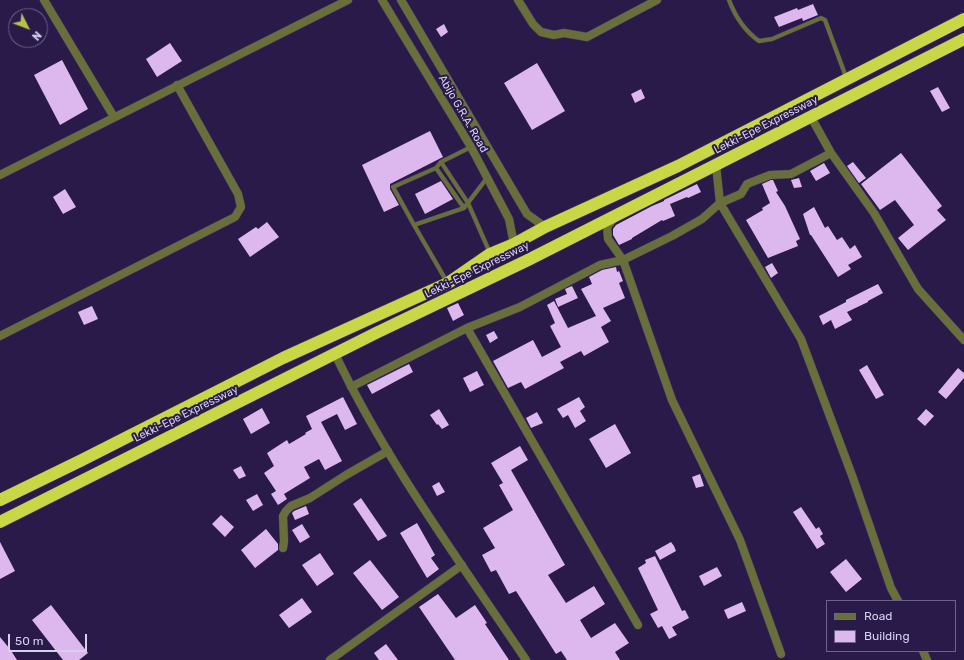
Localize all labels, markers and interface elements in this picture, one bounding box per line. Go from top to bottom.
north arrow [8,8,48,48]
text: N [29,28,44,43]
street label: Abijo G.R.A. Road [435,73,491,155]
street label: Lekki-Epe Expressway [712,93,820,157]
street label: Lekki-Epe Expressway [423,239,531,301]
street label: Lekki-Epe Expressway [132,383,240,445]
legend [826,600,956,652]
text: Road [864,609,892,623]
scale bar [10,626,89,652]
text: Building [864,629,910,643]
text: 50 m [15,634,43,648]

